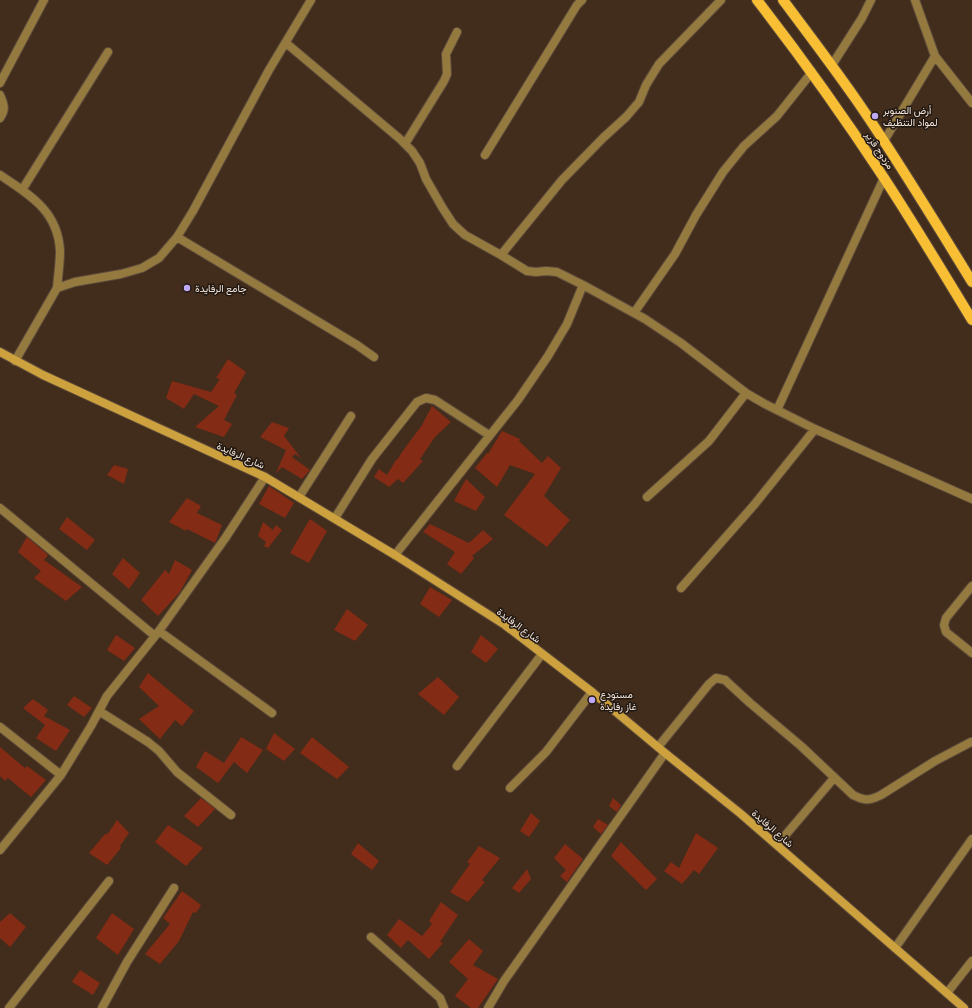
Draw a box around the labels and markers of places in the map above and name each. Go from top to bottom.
place label: أرض الصنوبر لمواد التنظيف [882,104,938,129]
marker: أرض الصنوبر لمواد التنظيف [870,111,880,121]
place label: جامع الرفايدة [195,282,247,295]
marker: جامع الرفايدة [182,283,192,293]
place label: مستودع غاز رفايدة [600,688,637,713]
marker: مستودع غاز رفايدة [587,695,597,705]

